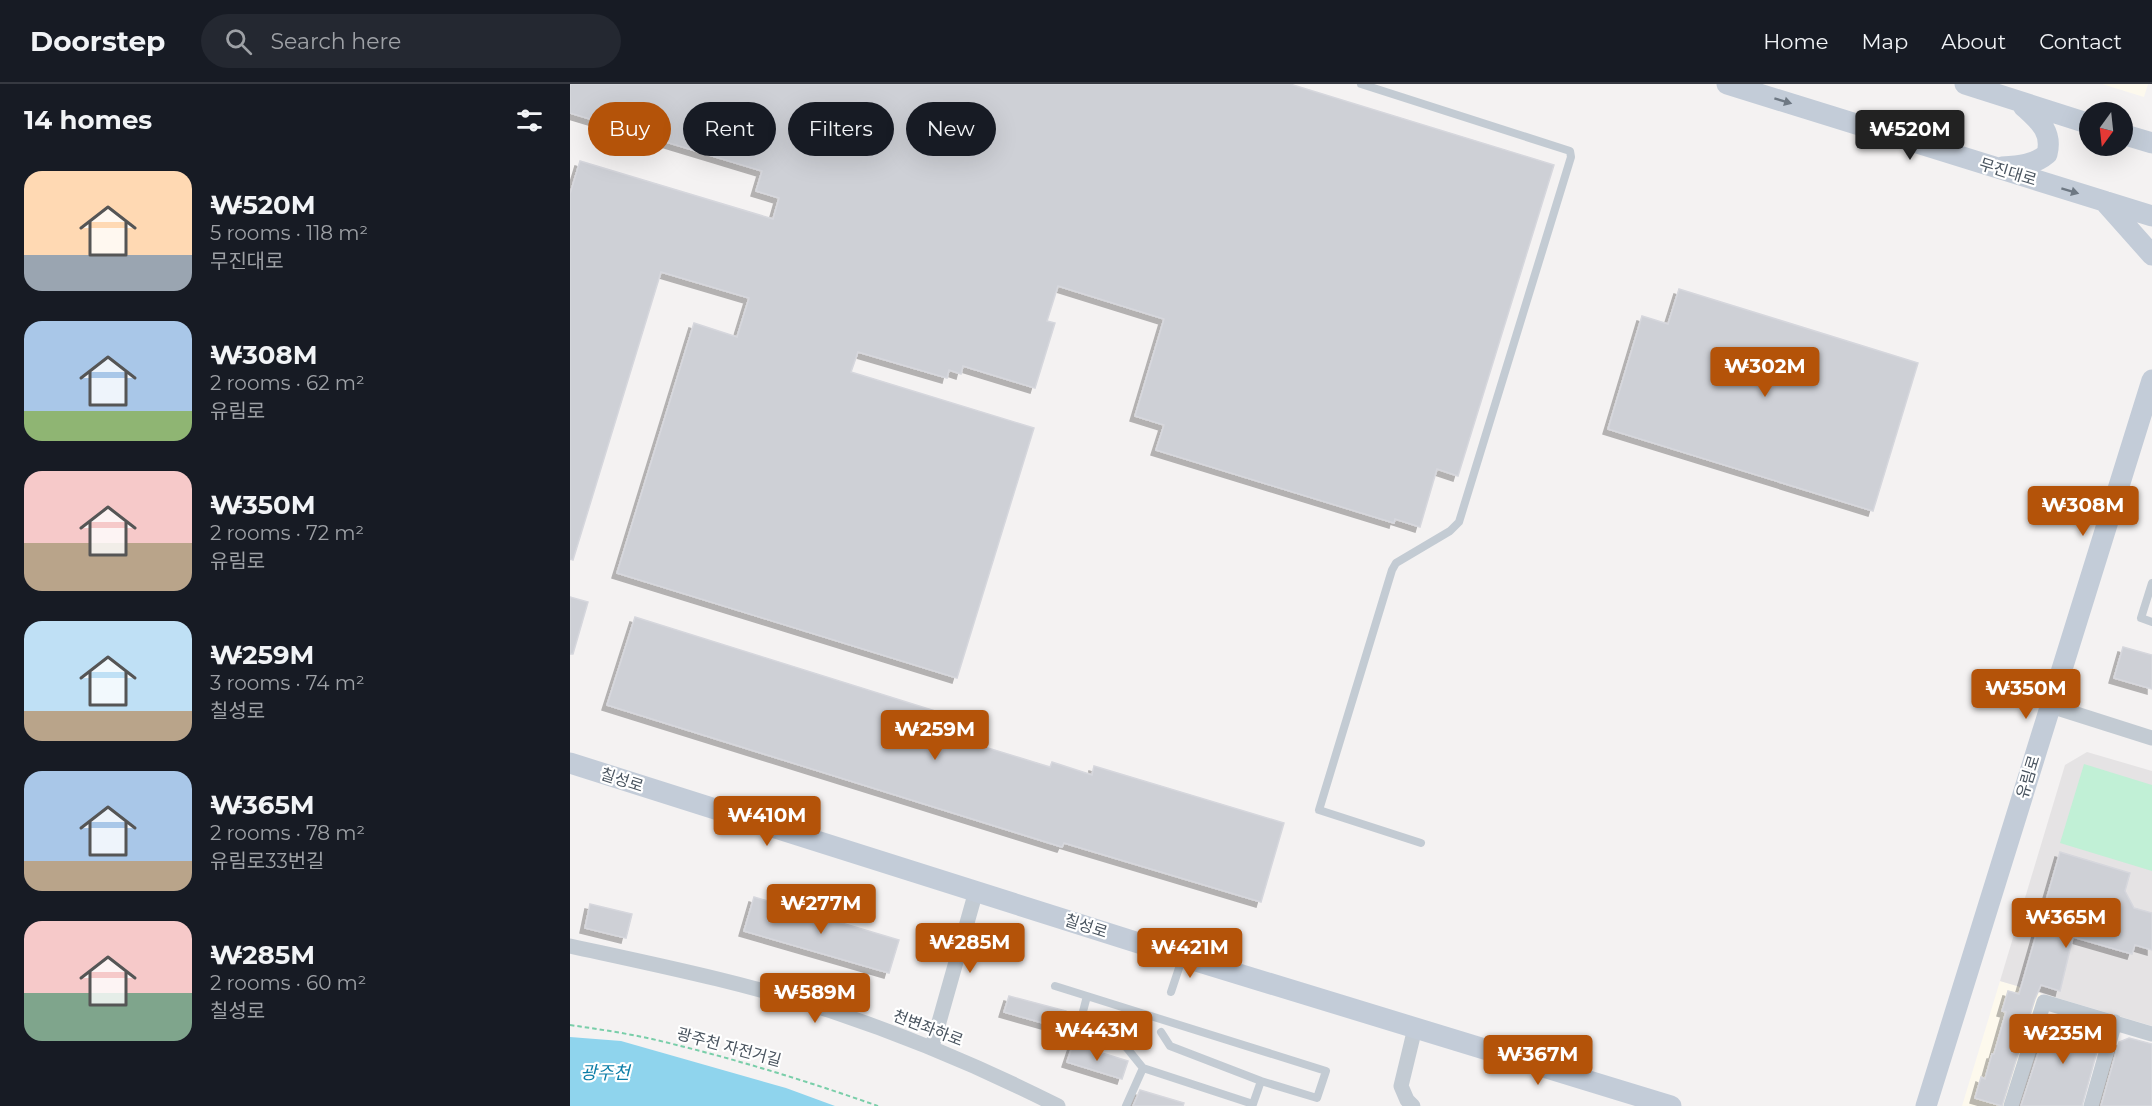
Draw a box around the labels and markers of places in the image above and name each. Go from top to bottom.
pin: ₩520M [1868,110,1952,161]
pin: ₩302M [1723,347,1807,398]
pin: ₩308M [2041,486,2125,537]
pin: ₩350M [1984,669,2068,720]
pin: ₩259M [893,710,977,761]
pin: ₩410M [725,796,809,847]
pin: ₩277M [779,884,863,935]
pin: ₩365M [2024,898,2108,949]
pin: ₩285M [928,923,1012,974]
pin: ₩421M [1148,928,1232,979]
pin: ₩589M [773,973,857,1024]
pin: ₩443M [1055,1011,1139,1062]
pin: ₩235M [2021,1014,2105,1065]
pin: ₩367M [1496,1035,1580,1086]

